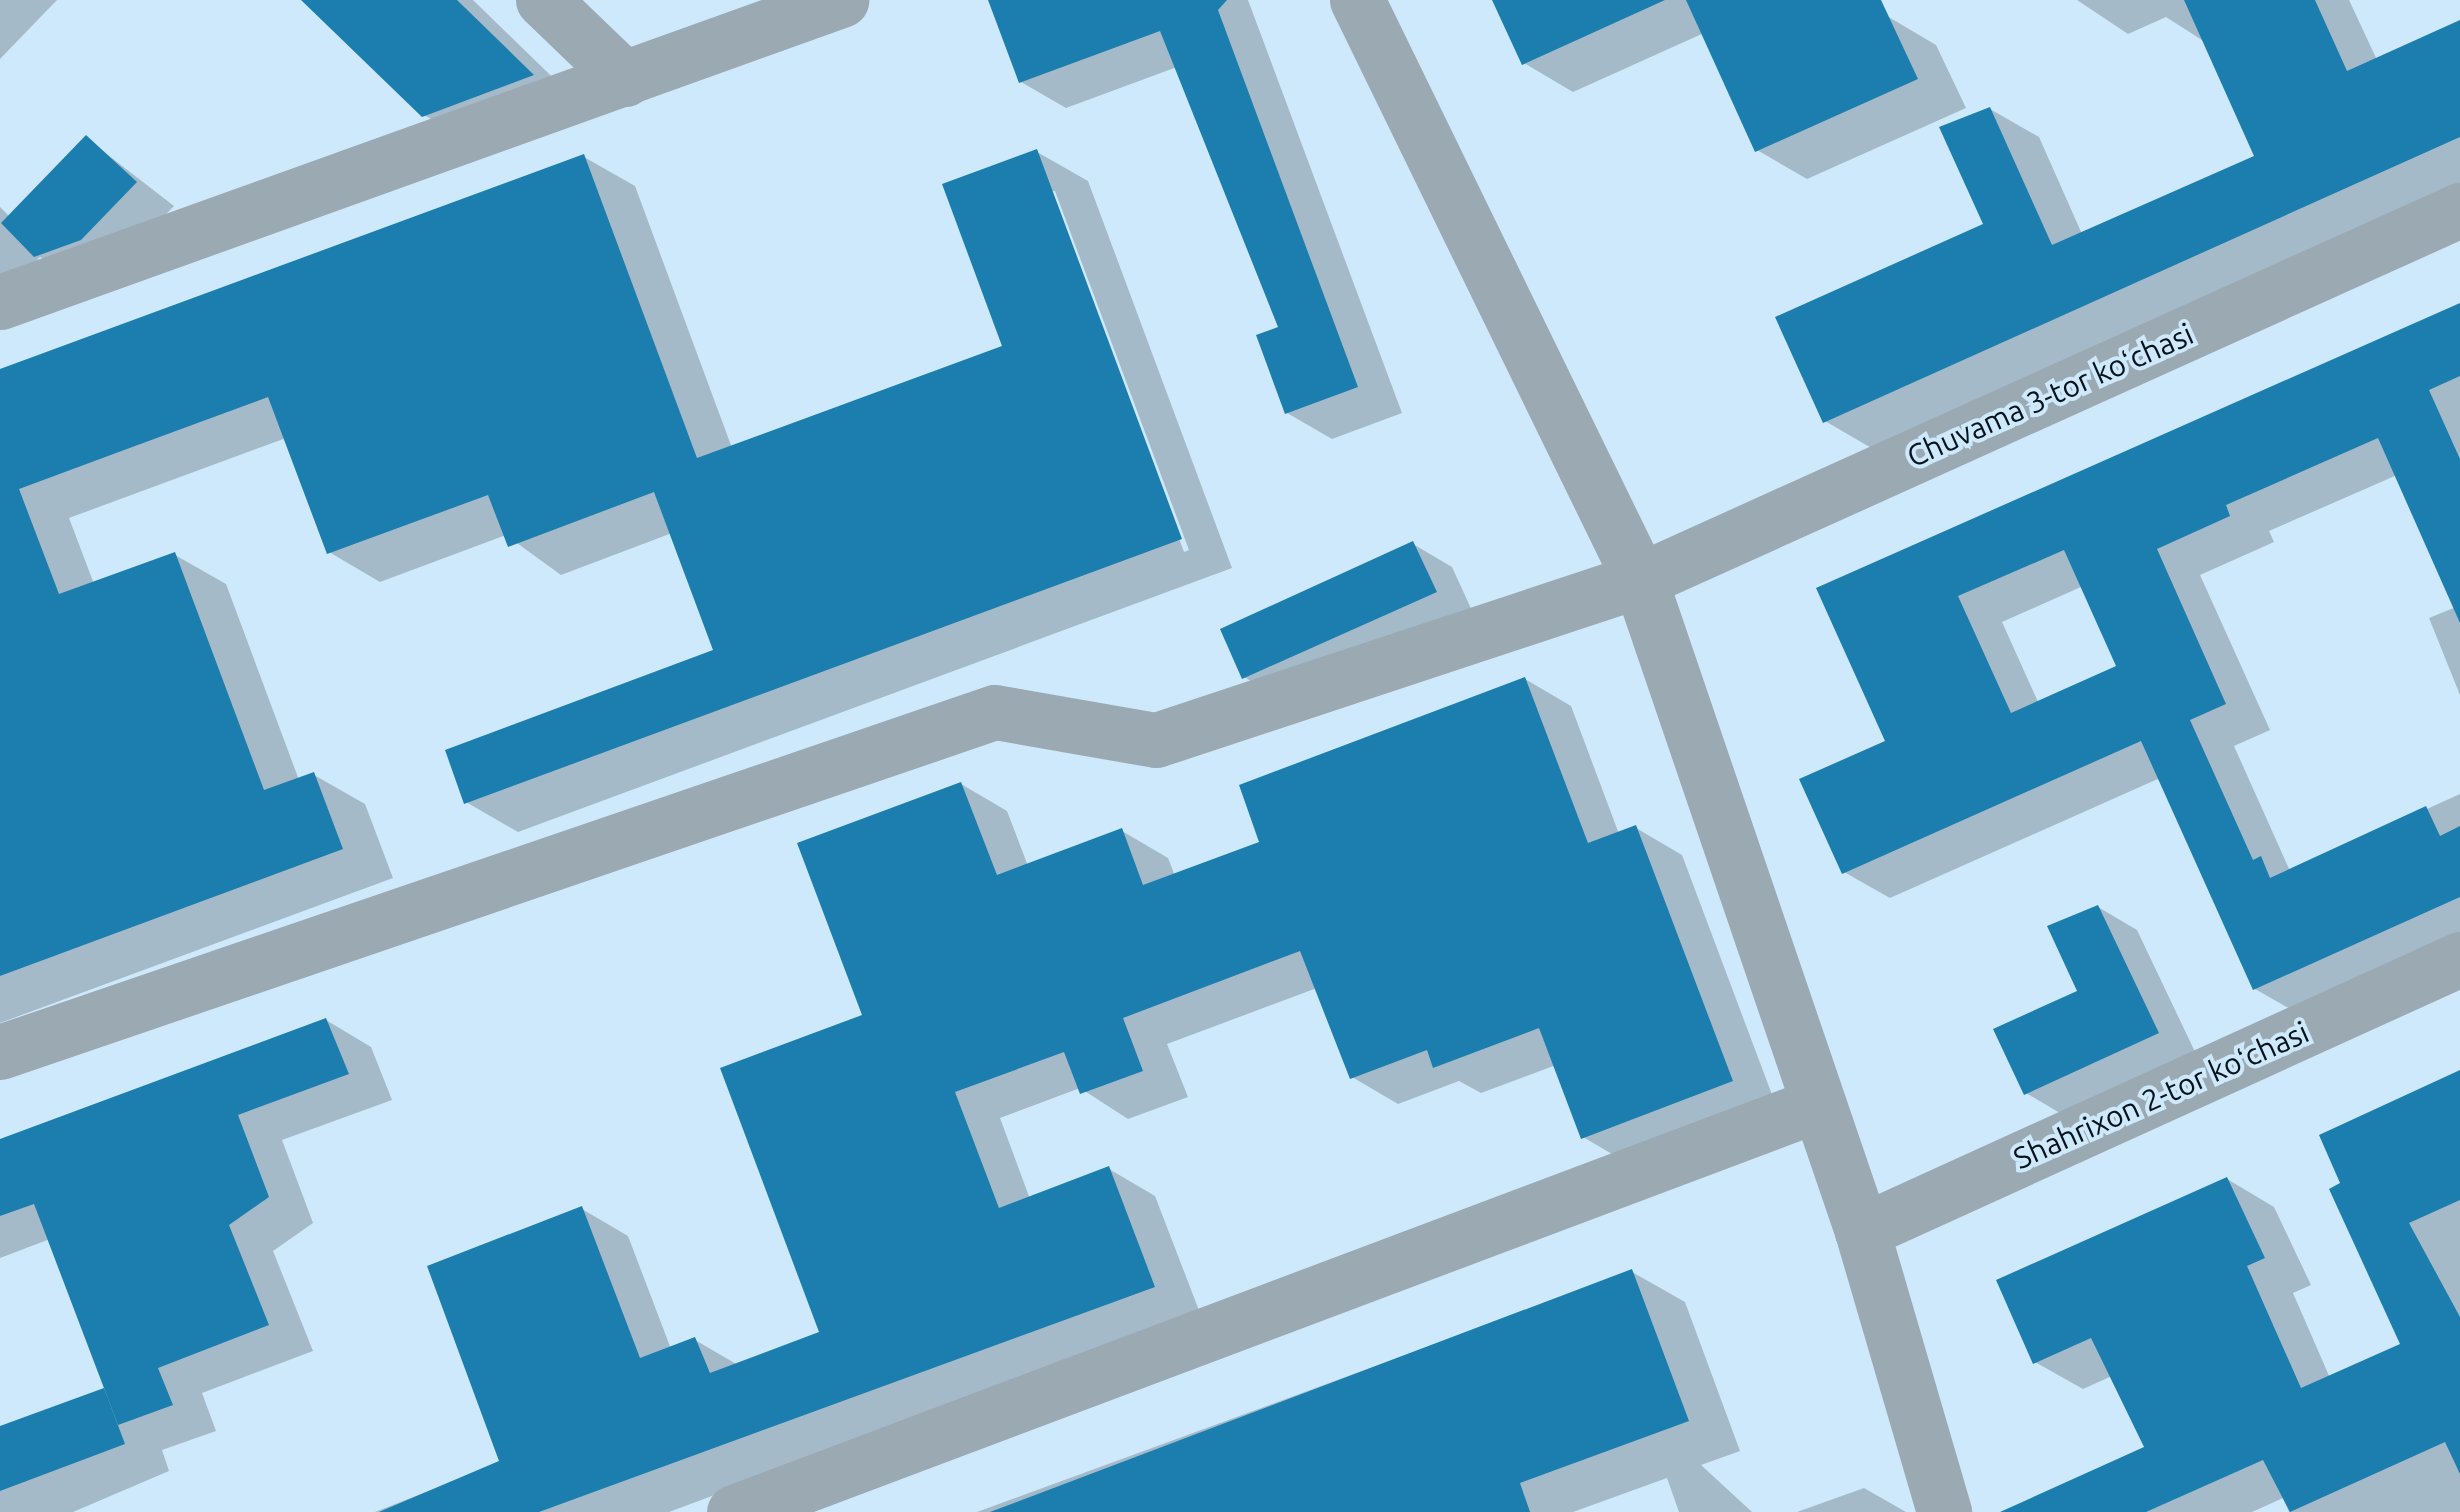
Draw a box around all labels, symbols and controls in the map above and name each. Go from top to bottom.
street label: Chuvama 3-tor koʻchasi [1901,316,2199,474]
street label: Shahrixon 2-tor koʻchasi [2008,1014,2314,1176]

